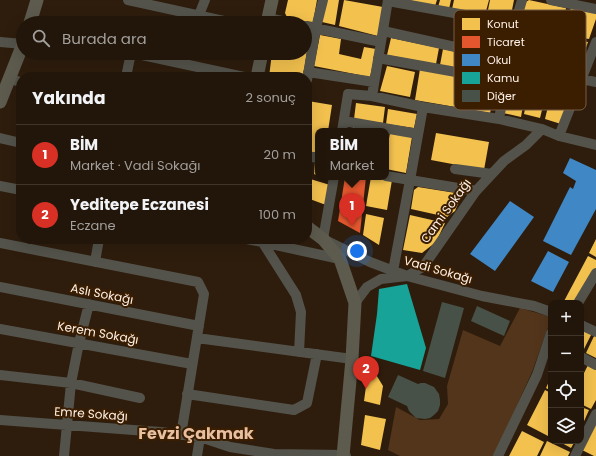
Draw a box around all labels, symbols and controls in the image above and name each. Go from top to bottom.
legend [454,10,586,110]
search box [16,16,312,60]
text: Konut [487,16,519,32]
icon: search [30,27,52,49]
text: Burada ara [62,28,147,49]
text: Ticaret [487,34,525,50]
text: Okul [487,52,511,68]
text: Kamu [487,70,519,86]
text: Yakında [32,86,105,110]
text: 2 sonuç [245,88,296,107]
text: Diğer [487,88,516,104]
popup [315,128,389,180]
text: BİM [70,134,98,155]
text: BİM [330,134,358,155]
text: 1 [43,145,47,164]
text: 20 m [263,145,296,164]
text: Market · Vadi Sokağı [70,156,200,175]
text: Market [330,156,374,175]
street label: Cami Sokağı [416,175,475,246]
pin: 1 [339,193,365,226]
text: Yeditepe Eczanesi [70,194,209,215]
text: 2 [41,205,49,224]
text: 100 m [259,205,296,224]
text: Eczane [70,216,116,235]
your location [347,241,367,261]
street label: Vadi Sokağı [402,252,474,287]
street label: Aslı Sokağı [69,279,135,308]
map controls [548,300,584,444]
button: + [548,300,584,336]
street label: Kerem Sokağı [56,317,140,348]
button: − [548,336,584,372]
pin: 2 [353,356,379,389]
button: locate [548,372,584,408]
street label: Emre Sokağı [54,402,128,425]
button: layers [548,408,584,444]
district label: Fevzi Çakmak [138,422,254,445]

